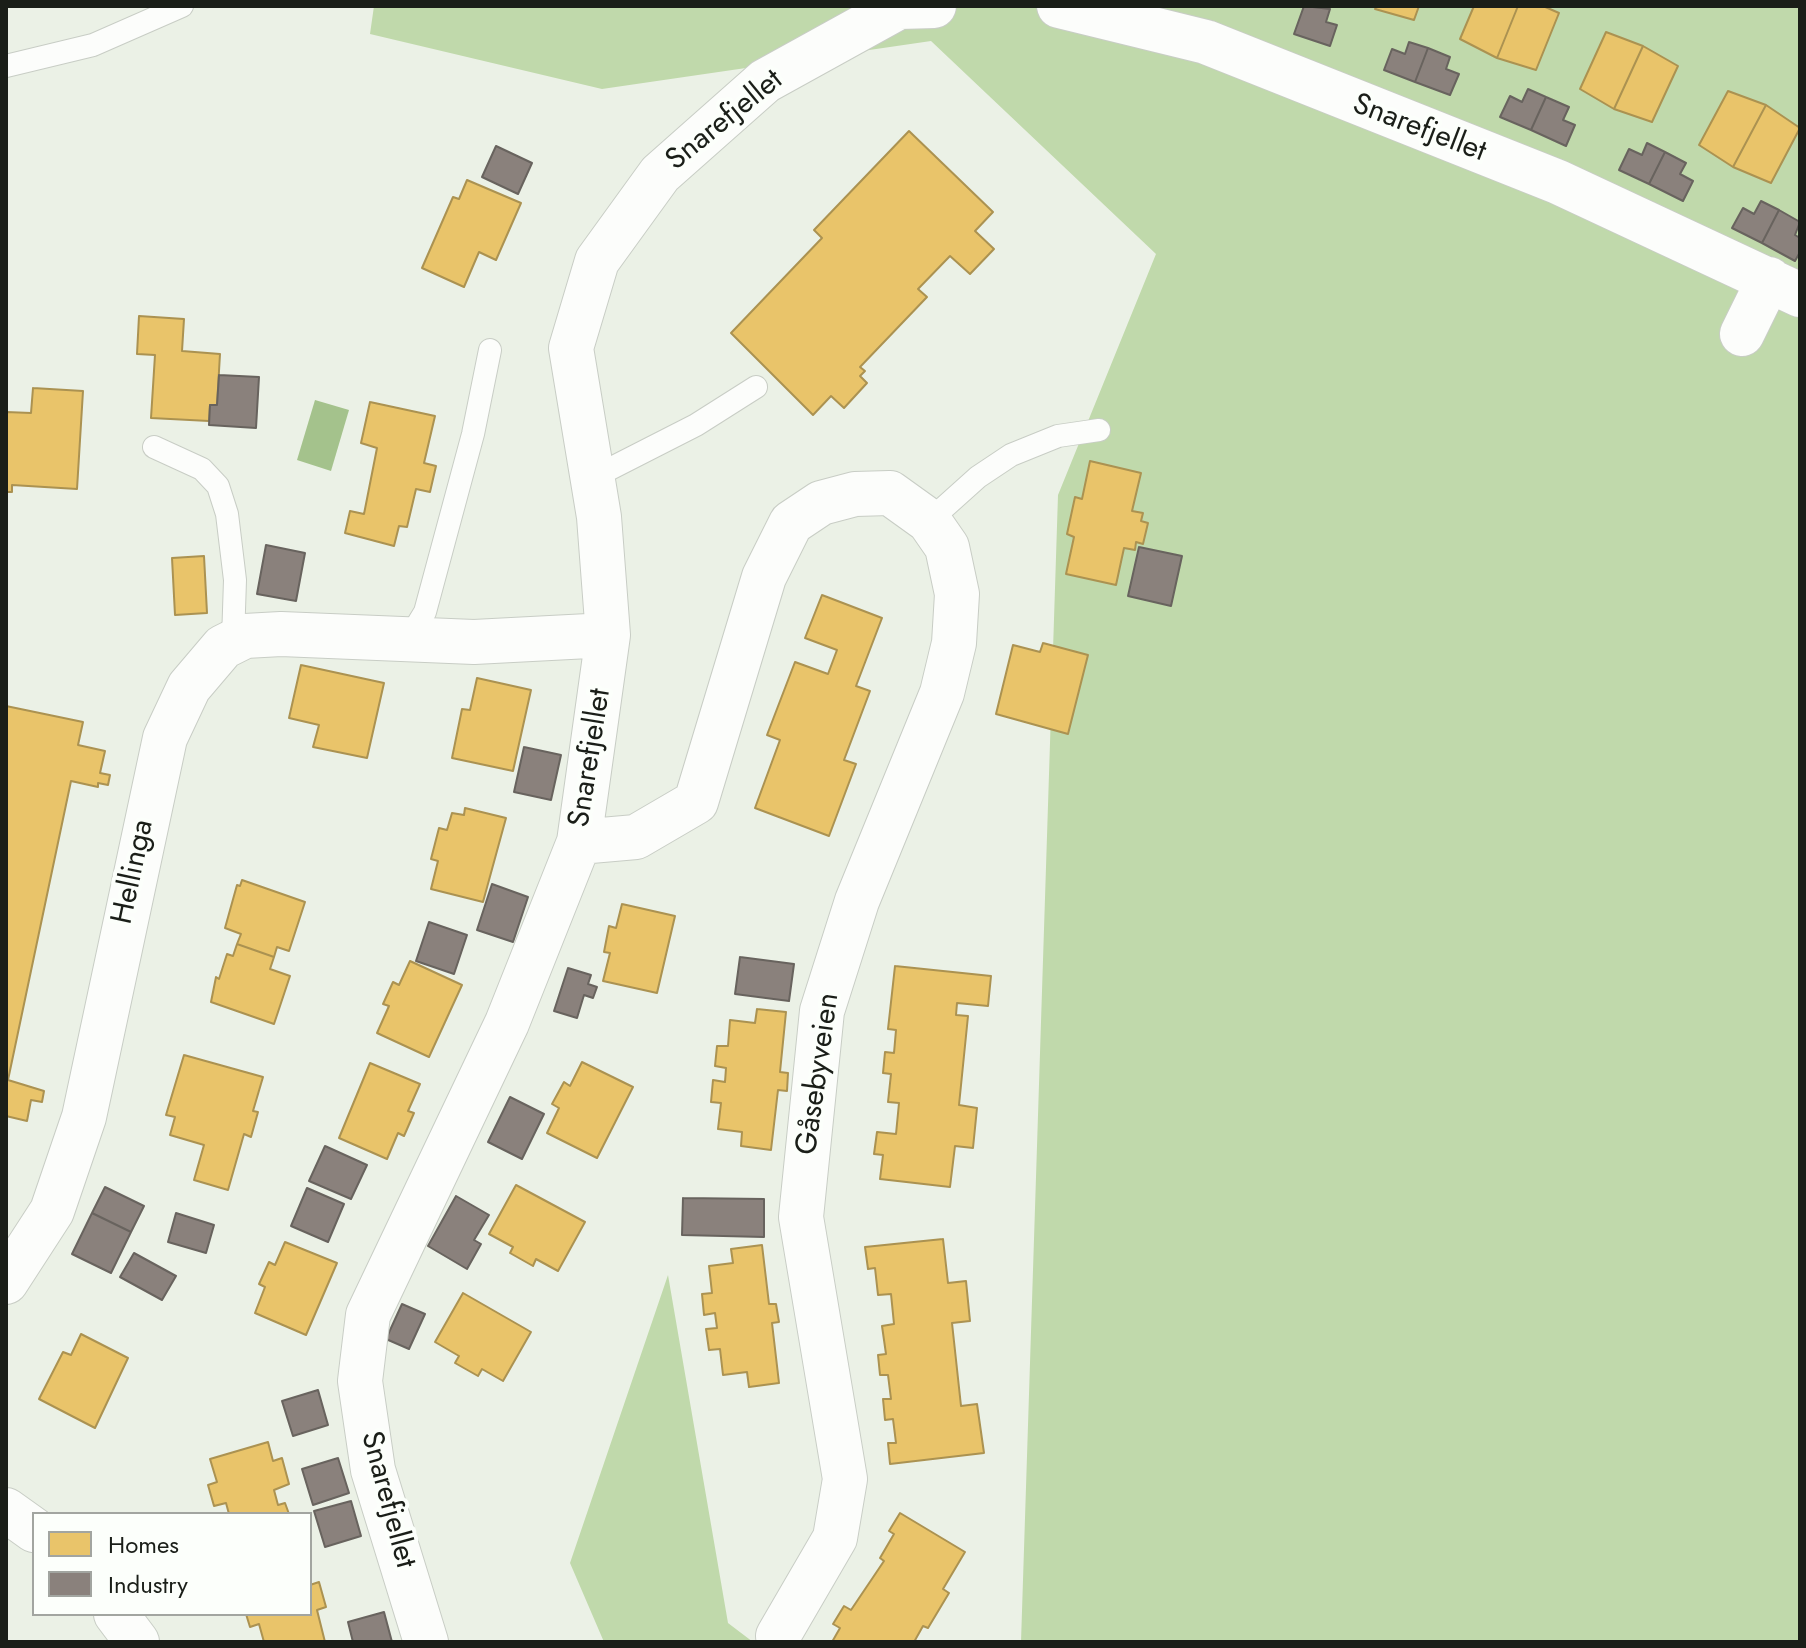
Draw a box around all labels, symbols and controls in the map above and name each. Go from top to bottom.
street label: Snarefjellet [659,63,791,179]
street label: Snarefjellet [1347,87,1491,171]
street label: Snarefjellet [562,686,620,830]
street label: Hellinga [105,817,163,927]
street label: Gåsebyveien [790,991,848,1157]
street label: Snarefjellet [352,1428,422,1572]
legend [32,1512,312,1616]
text: Homes [108,1527,179,1562]
text: Industry [108,1567,188,1602]

